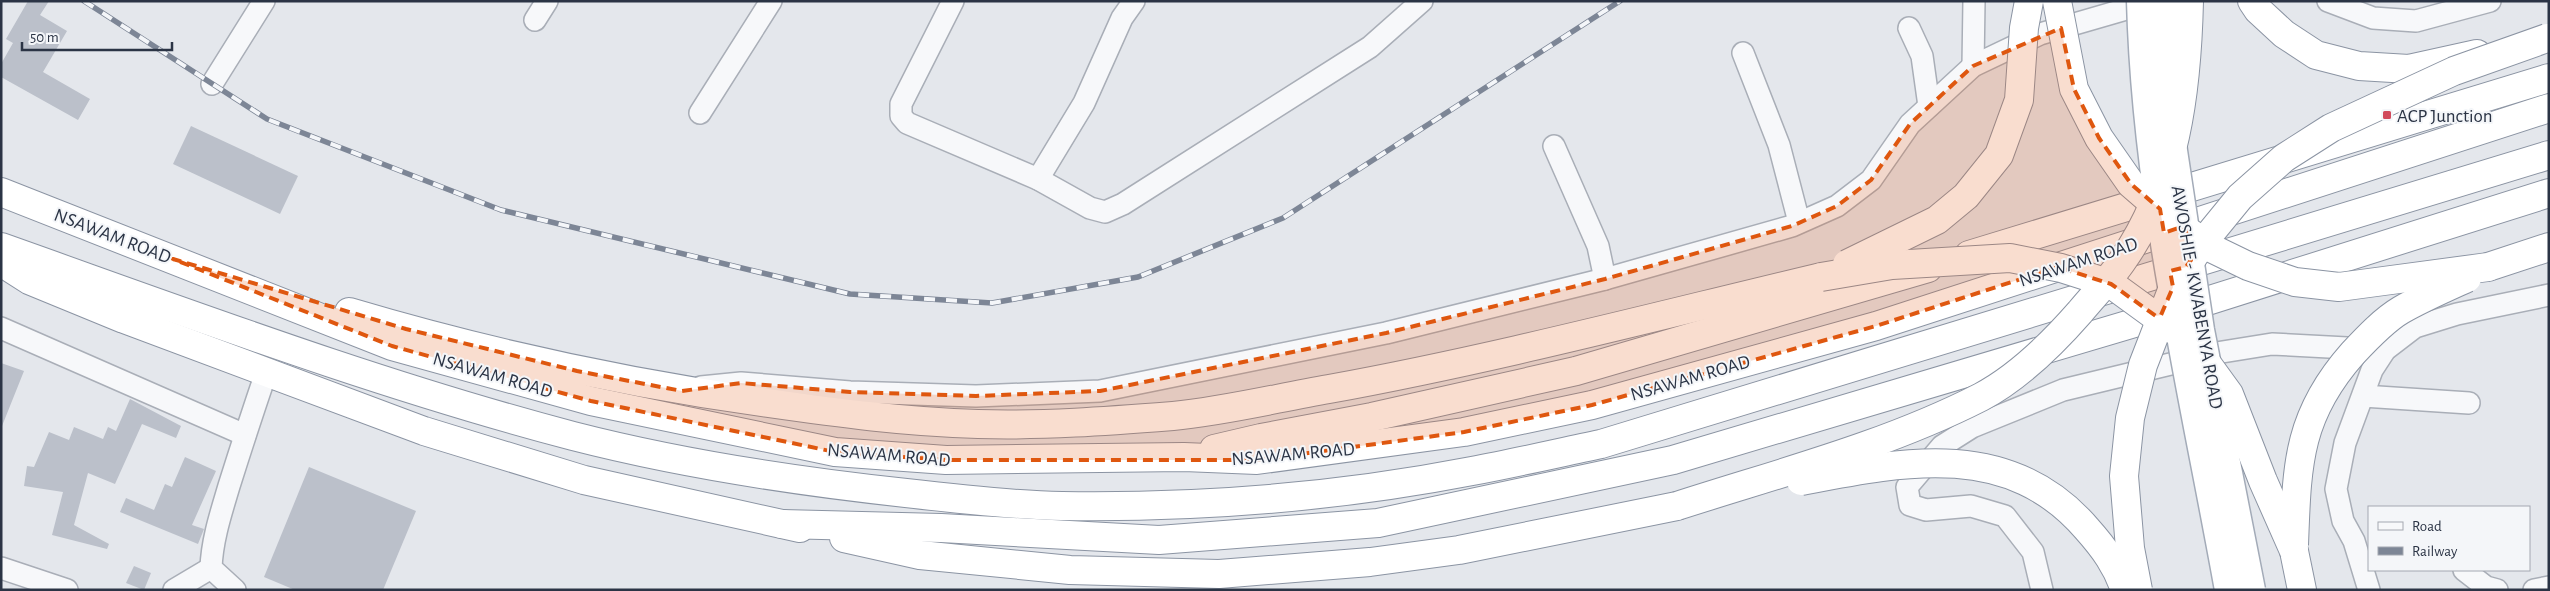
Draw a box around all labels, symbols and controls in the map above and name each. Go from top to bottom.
scale bar [22,20,172,52]
text: 50 m [30,30,59,45]
place label: ACP Junction [2397,107,2493,126]
marker: ACP Junction [2381,109,2393,121]
street label: AWOSHIE - KWABENYA ROAD [2167,184,2226,410]
street label: NSAWAM ROAD [51,205,174,267]
street label: NSAWAM ROAD [2017,234,2140,291]
street label: NSAWAM ROAD [431,349,555,402]
street label: NSAWAM ROAD [1628,352,1752,405]
street label: NSAWAM ROAD [1231,440,1356,469]
street label: NSAWAM ROAD [826,441,951,470]
legend [2368,506,2530,571]
text: Road [2412,519,2442,534]
text: Railway [2412,544,2458,559]

